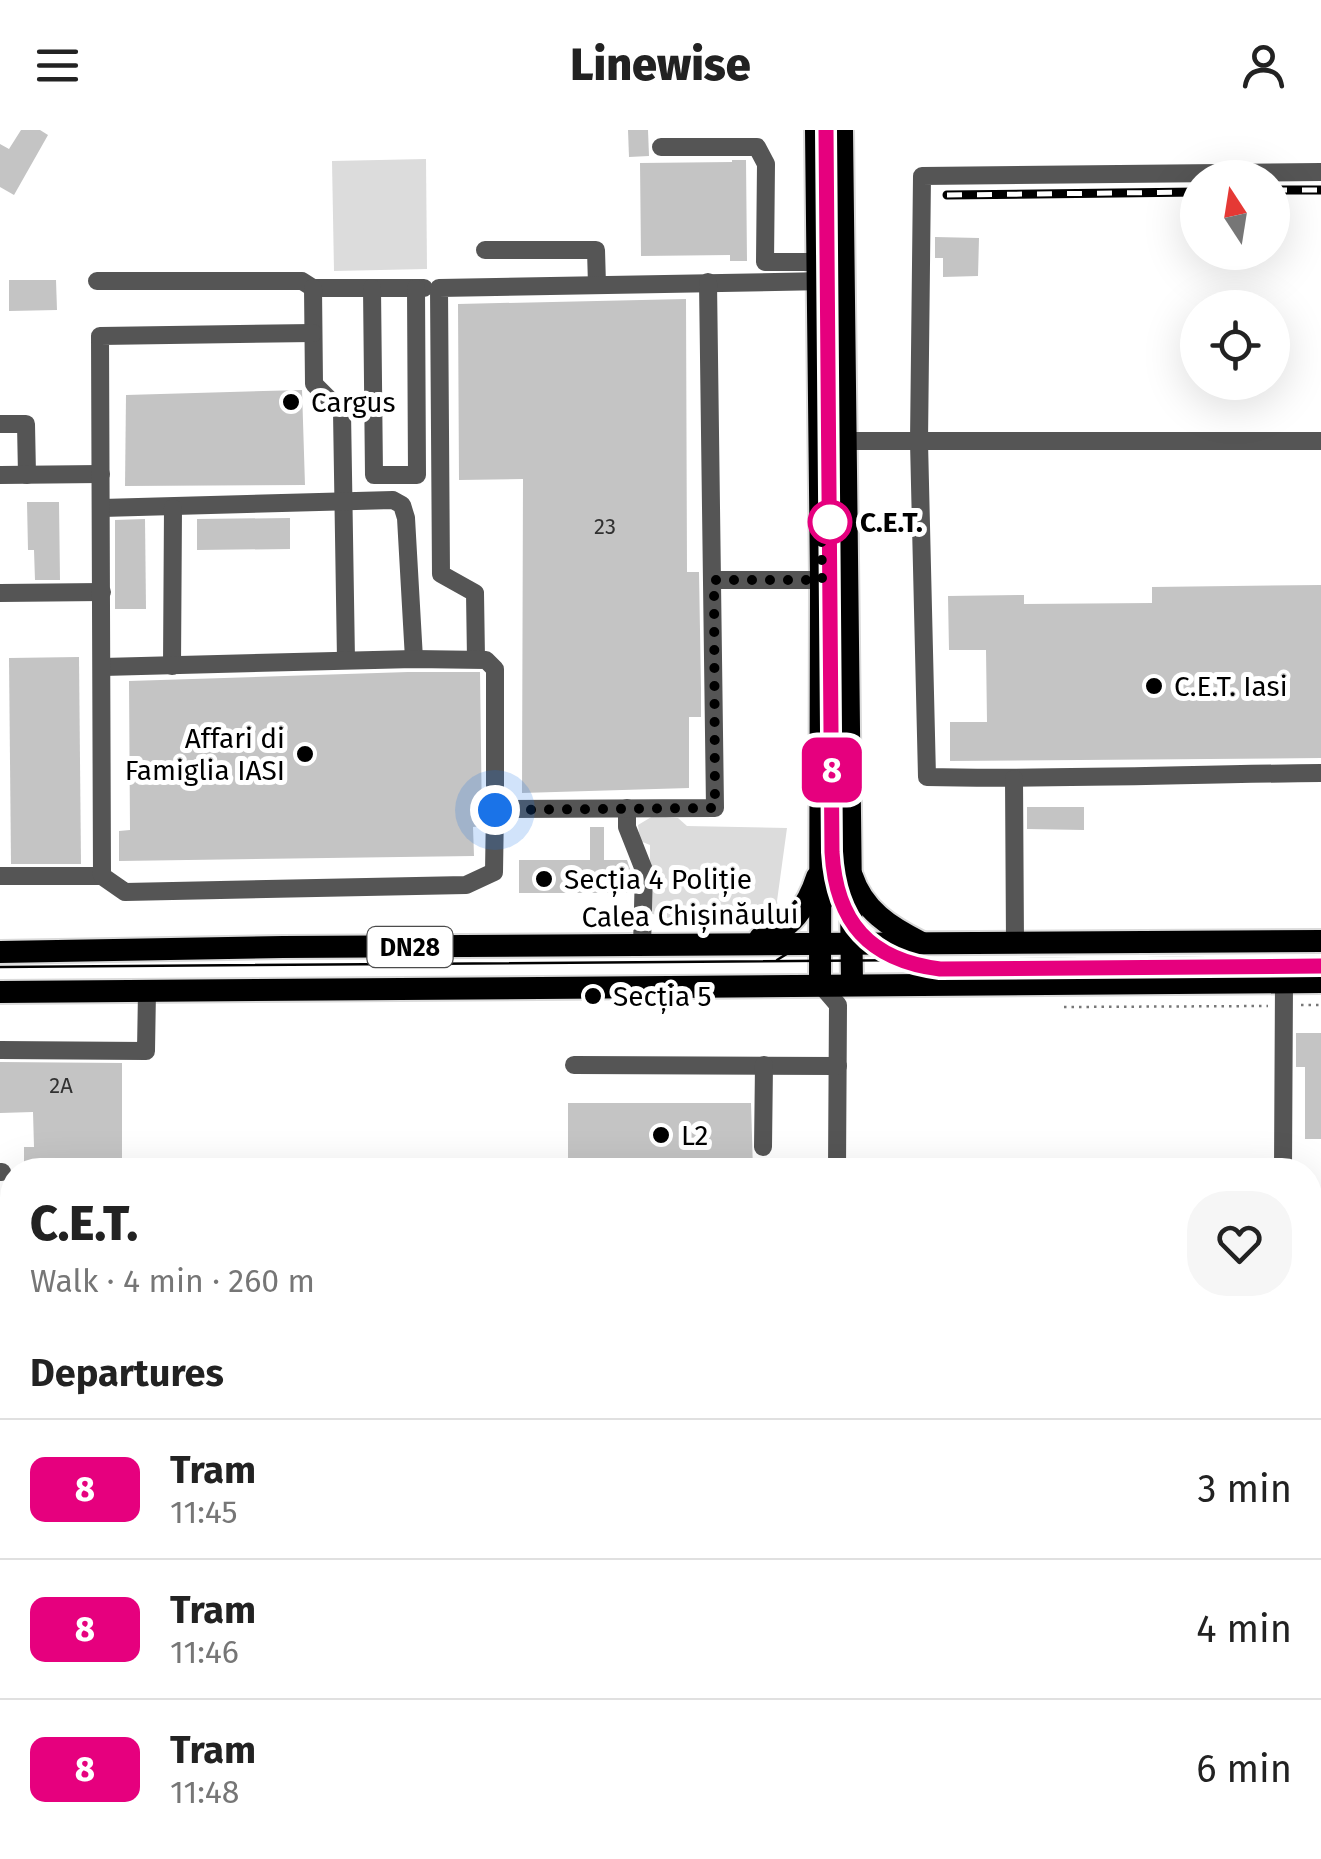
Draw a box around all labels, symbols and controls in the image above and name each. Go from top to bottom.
icon: menu [30,38,85,93]
text: Linewise [570,38,751,92]
icon: person [1236,38,1291,93]
north arrow [1180,160,1290,270]
map controls [1180,160,1290,400]
button: locate [1180,290,1290,400]
place label: Cargus [311,386,396,419]
marker: Cargus [280,391,302,413]
marker: C.E.T. [809,501,851,543]
place label: C.E.T. [860,506,923,539]
house number: 23 [594,513,616,540]
place label: C.E.T. Iasi [1174,670,1288,703]
marker: C.E.T. Iasi [1143,675,1165,697]
place label: Affari di Famiglia IASI [125,722,285,787]
line badge: 8 [800,738,864,802]
marker: Affari di Famiglia IASI [294,743,316,765]
text: 8 [822,749,842,791]
your location [470,785,520,835]
place label: Secția 4 Poliție [564,863,752,897]
marker: Secția 4 Poliție [533,868,555,890]
street label: Calea Chișinăului [581,897,799,935]
road number: DN28 [368,927,452,967]
place label: Secția 5 [613,980,712,1014]
marker: Secția 5 [582,985,604,1007]
house number: 2A [49,1072,73,1099]
place label: L2 [681,1119,708,1152]
marker: L2 [650,1124,672,1146]
button: heart [1187,1191,1292,1296]
text: C.E.T. [30,1195,138,1253]
text: Walk · 4 min · 260 m [30,1262,315,1300]
text: Departures [30,1350,224,1396]
text: Tram [170,1447,256,1493]
text: 3 min [1197,1466,1292,1512]
text: 8 [75,1468,95,1510]
text: 11:45 [170,1493,238,1531]
text: Tram [170,1587,256,1633]
text: 4 min [1196,1606,1292,1652]
text: 8 [75,1608,95,1650]
text: 11:46 [170,1633,239,1671]
text: Tram [170,1727,256,1773]
text: 6 min [1196,1746,1292,1792]
text: 8 [75,1748,95,1790]
text: 11:48 [170,1773,239,1811]

